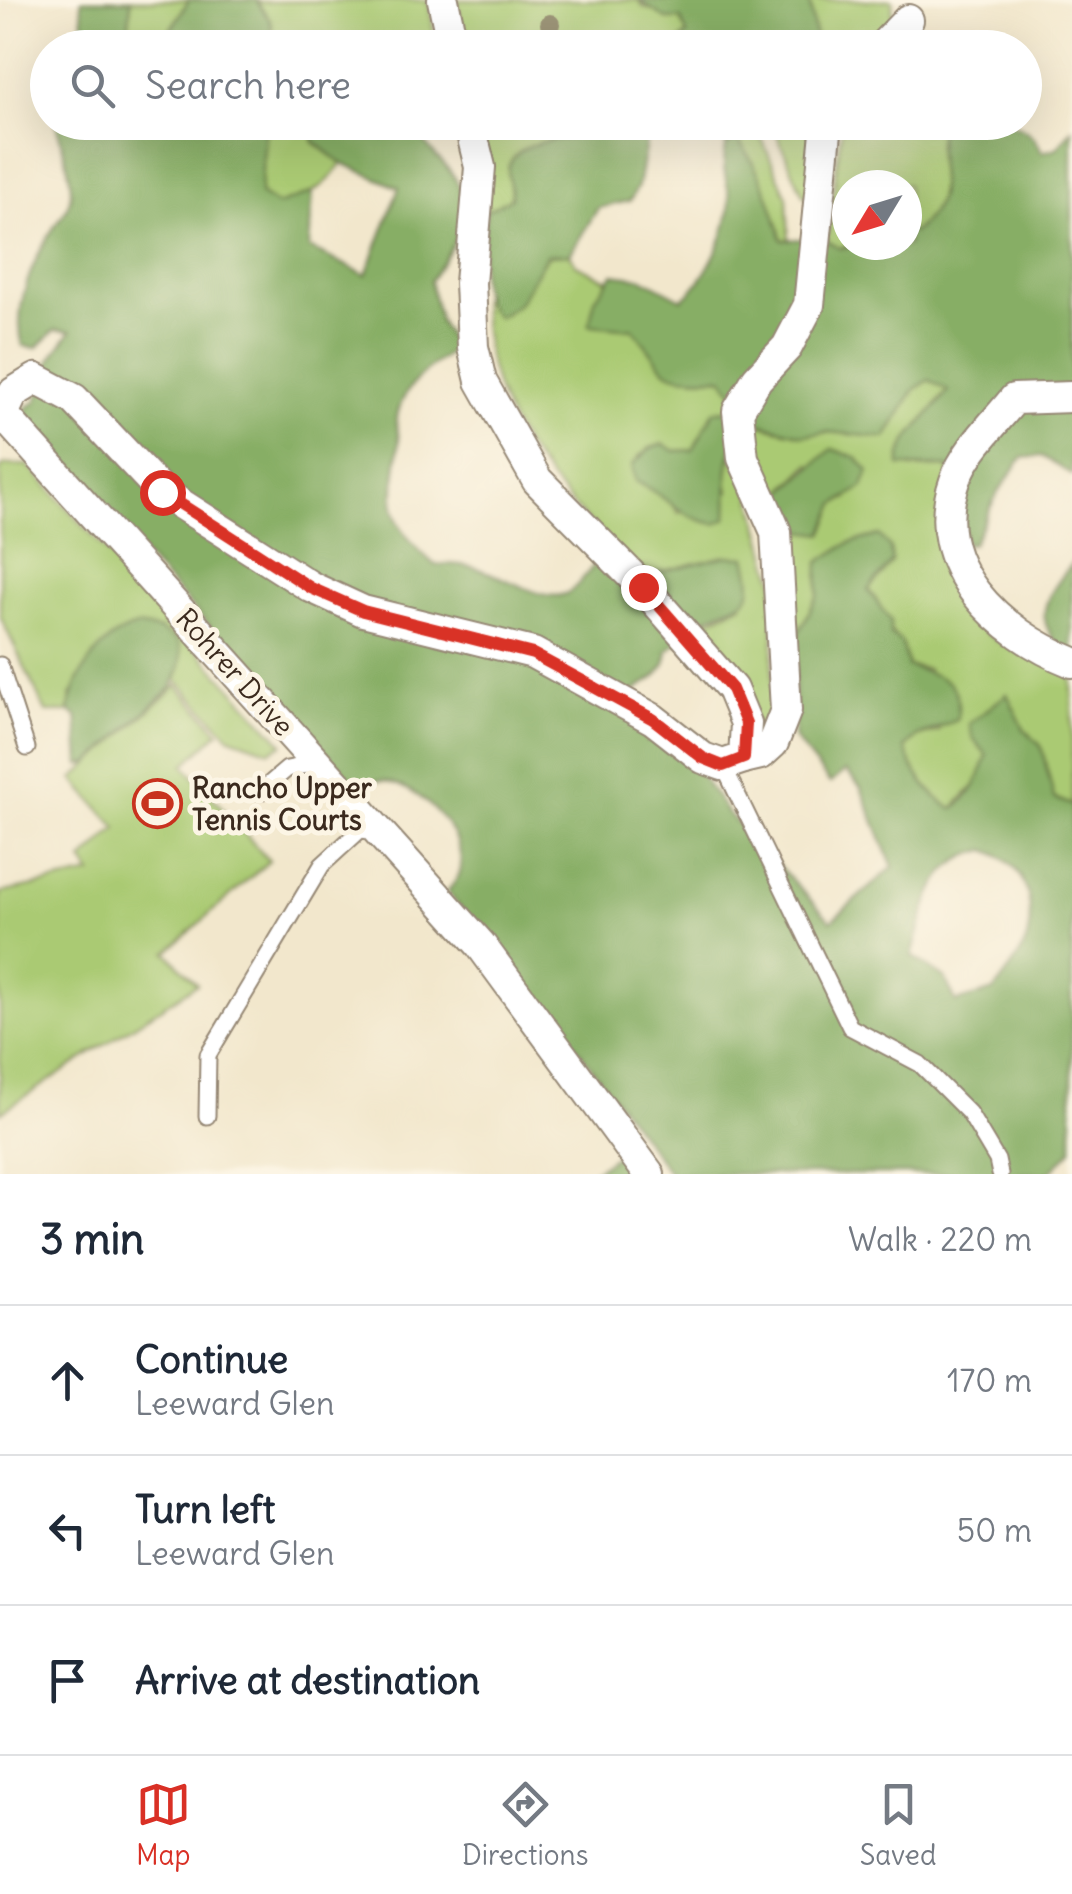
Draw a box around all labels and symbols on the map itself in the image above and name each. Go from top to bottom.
north arrow [832,170,922,260]
route start [140,470,186,516]
route end [621,565,667,611]
street label: Rohrer Drive [168,601,302,743]
place label: Rancho Upper Tennis Courts [192,770,373,838]
sports icon: Rancho Upper Tennis Courts [131,778,183,830]

